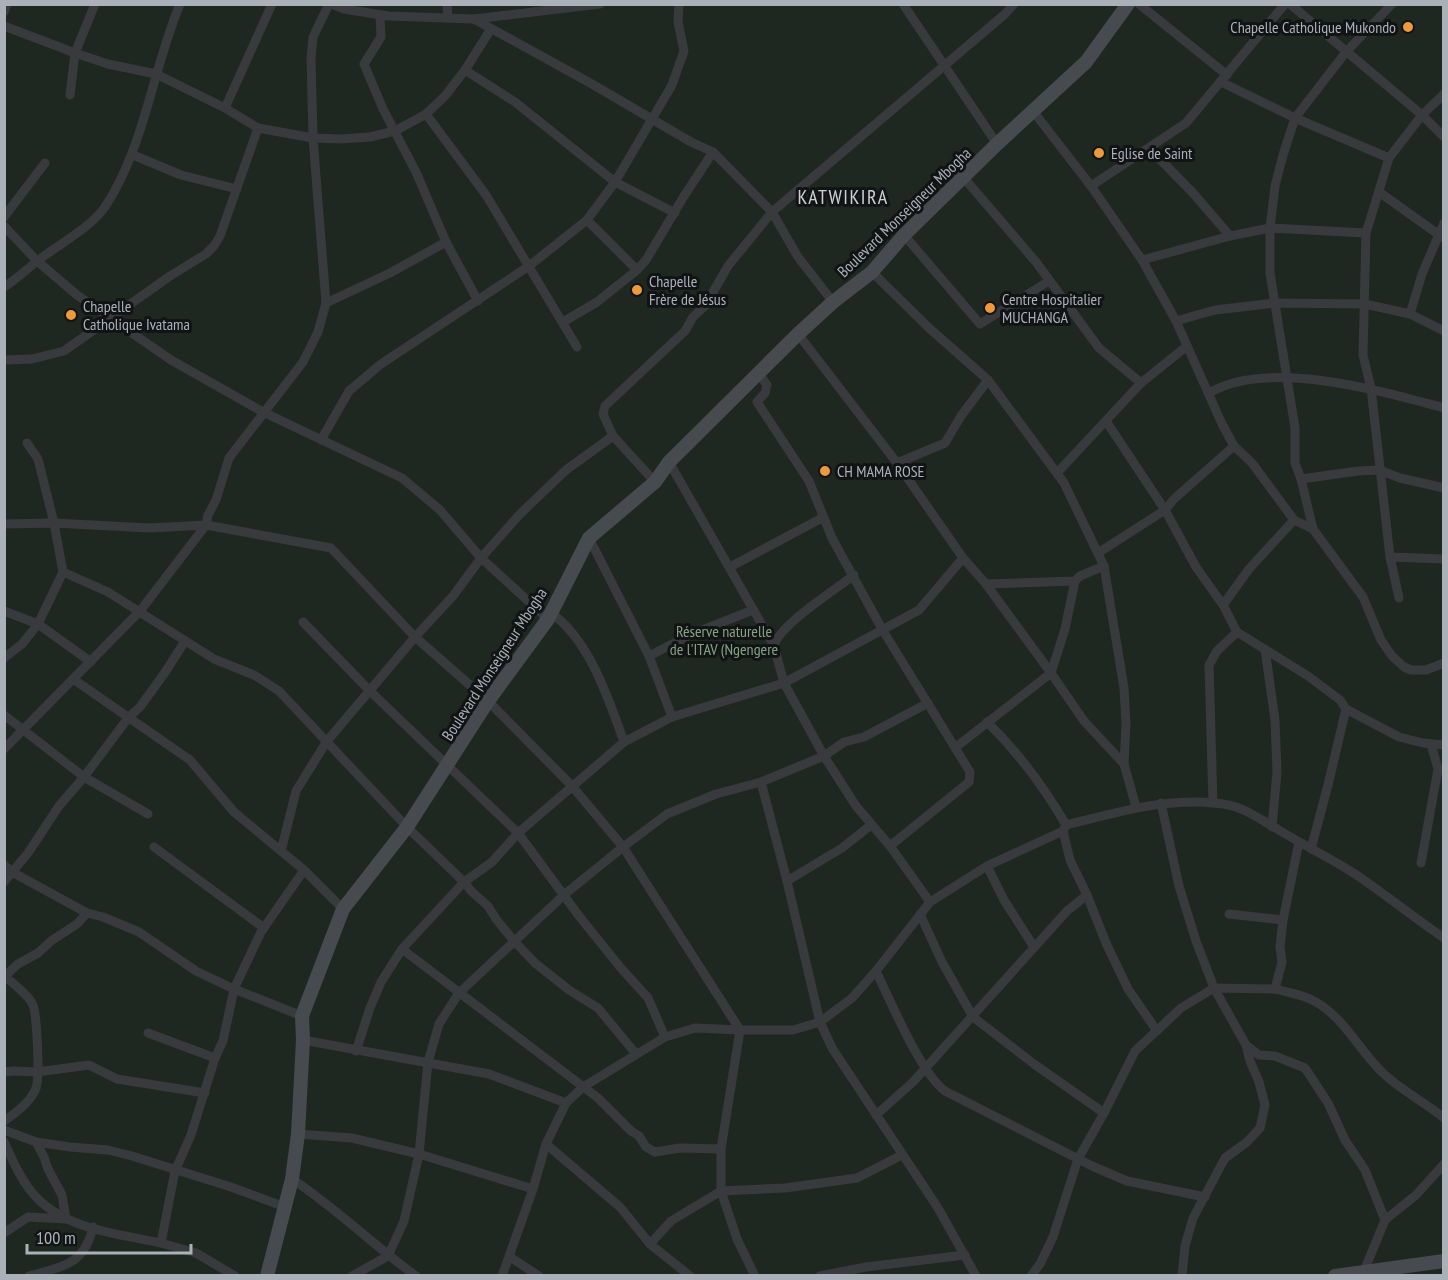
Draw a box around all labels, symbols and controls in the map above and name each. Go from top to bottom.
place label: Chapelle Catholique Mukondo [1230,17,1396,37]
marker: Chapelle Catholique Mukondo [1401,20,1415,34]
street label: Boulevard Monseigneur Mbogha [833,143,975,281]
place label: Eglise de Saint [1111,143,1193,163]
marker: Eglise de Saint [1092,146,1106,160]
district label: KATWIKIRA [797,184,889,210]
place label: Chapelle Frère de Jésus [649,271,726,309]
marker: Chapelle Frère de Jésus [630,283,644,297]
place label: Centre Hospitalier MUCHANGA [1002,289,1102,327]
place label: Chapelle Catholique Ivatama [83,296,190,334]
marker: Centre Hospitalier MUCHANGA [983,301,997,315]
marker: Chapelle Catholique Ivatama [64,308,78,322]
place label: CH MAMA ROSE [837,461,925,481]
marker: CH MAMA ROSE [818,464,832,478]
street label: Boulevard Monseigneur Mbogha [437,584,551,744]
park label: Réserve naturelle de l'ITAV (Ngengere [670,621,778,659]
scale bar [27,1217,190,1255]
text: 100 m [36,1226,76,1249]

